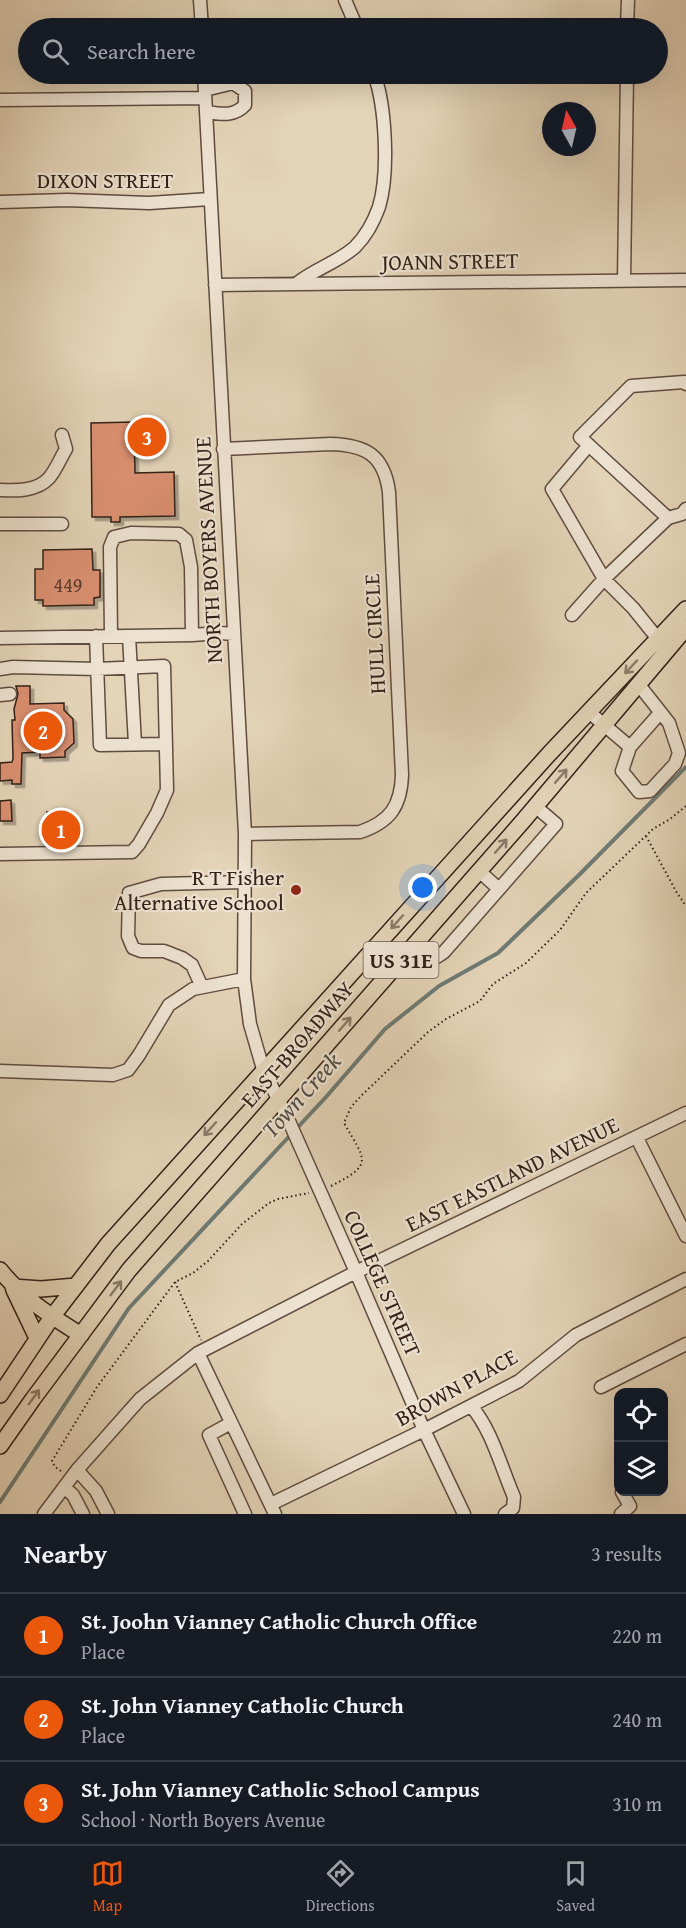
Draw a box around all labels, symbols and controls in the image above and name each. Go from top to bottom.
search box [18,18,668,84]
icon: search [39,35,72,68]
text: Search here [87,35,196,67]
north arrow [542,102,596,156]
street label: DIXON STREET [37,164,173,196]
street label: JOANN STREET [378,244,519,278]
pin: 3 [128,414,166,460]
street label: NORTH BOYERS AVENUE [186,436,230,664]
house number: 449 [54,570,82,599]
street label: HULL CIRCLE [355,573,393,695]
one-way arrow [624,659,639,674]
pin: 2 [24,708,63,754]
one-way arrow [554,769,568,784]
pin: 1 [42,808,80,852]
one-way arrow [494,839,508,854]
place label: R T Fisher Alternative School [114,861,284,918]
your location [408,873,437,902]
marker: R T Fisher Alternative School [289,883,303,897]
one-way arrow [390,914,404,929]
road number: US 31E [364,942,438,978]
street label: EAST BROADWAY [233,974,361,1114]
one-way arrow [338,1016,352,1031]
water label: Town Creek [253,1044,349,1146]
street label: EAST EASTLAND AVENUE [400,1108,624,1240]
one-way arrow [203,1121,217,1136]
street label: COLLEGE STREET [336,1205,430,1361]
one-way arrow [109,1280,122,1296]
street label: BROWN PLACE [389,1340,523,1434]
map controls [614,1388,668,1496]
button: locate [614,1388,668,1442]
one-way arrow [28,1390,40,1406]
button: layers [614,1442,668,1496]
text: Nearby [24,1534,107,1573]
text: 3 results [591,1539,662,1568]
text: St. Joohn Vianney Catholic Church Office [81,1605,477,1637]
text: 1 [38,1621,49,1650]
text: 220 m [612,1621,662,1650]
text: Place [81,1637,125,1666]
text: St. John Vianney Catholic Church [81,1689,404,1721]
text: 2 [38,1705,49,1734]
text: 240 m [612,1705,662,1734]
text: Place [81,1721,125,1750]
text: St. John Vianney Catholic School Campus [81,1773,480,1805]
text: 3 [38,1789,49,1818]
text: 310 m [612,1789,662,1818]
text: School · North Boyers Avenue [81,1805,325,1834]
tab: Map [91,1857,124,1917]
tab: Directions [306,1857,375,1917]
tab: Saved [556,1857,595,1917]

